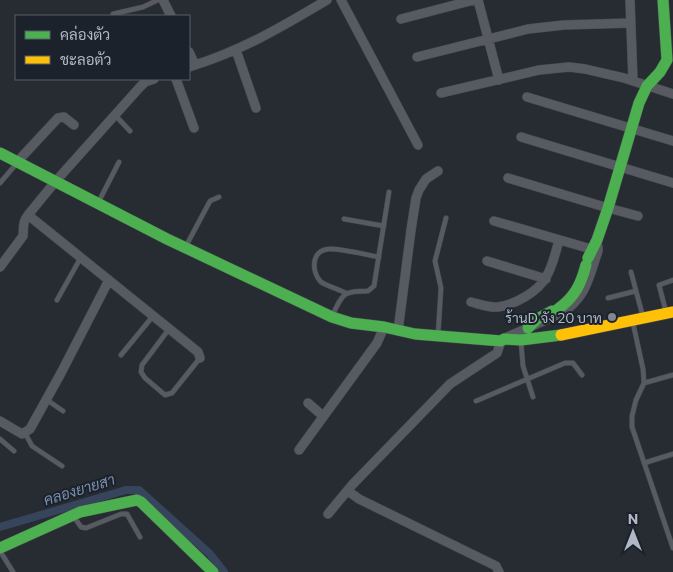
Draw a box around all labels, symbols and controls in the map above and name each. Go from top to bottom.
legend [15,15,190,80]
text: คล่องตัว [60,25,110,43]
text: ชะลอตัว [60,50,111,68]
place label: ร้านD จัง 20 บาท [505,309,602,326]
marker: ร้านD จัง 20 บาท [606,311,618,323]
water label: คลองยายสา [41,470,117,508]
north arrow [608,507,658,557]
text: N [628,510,638,527]

